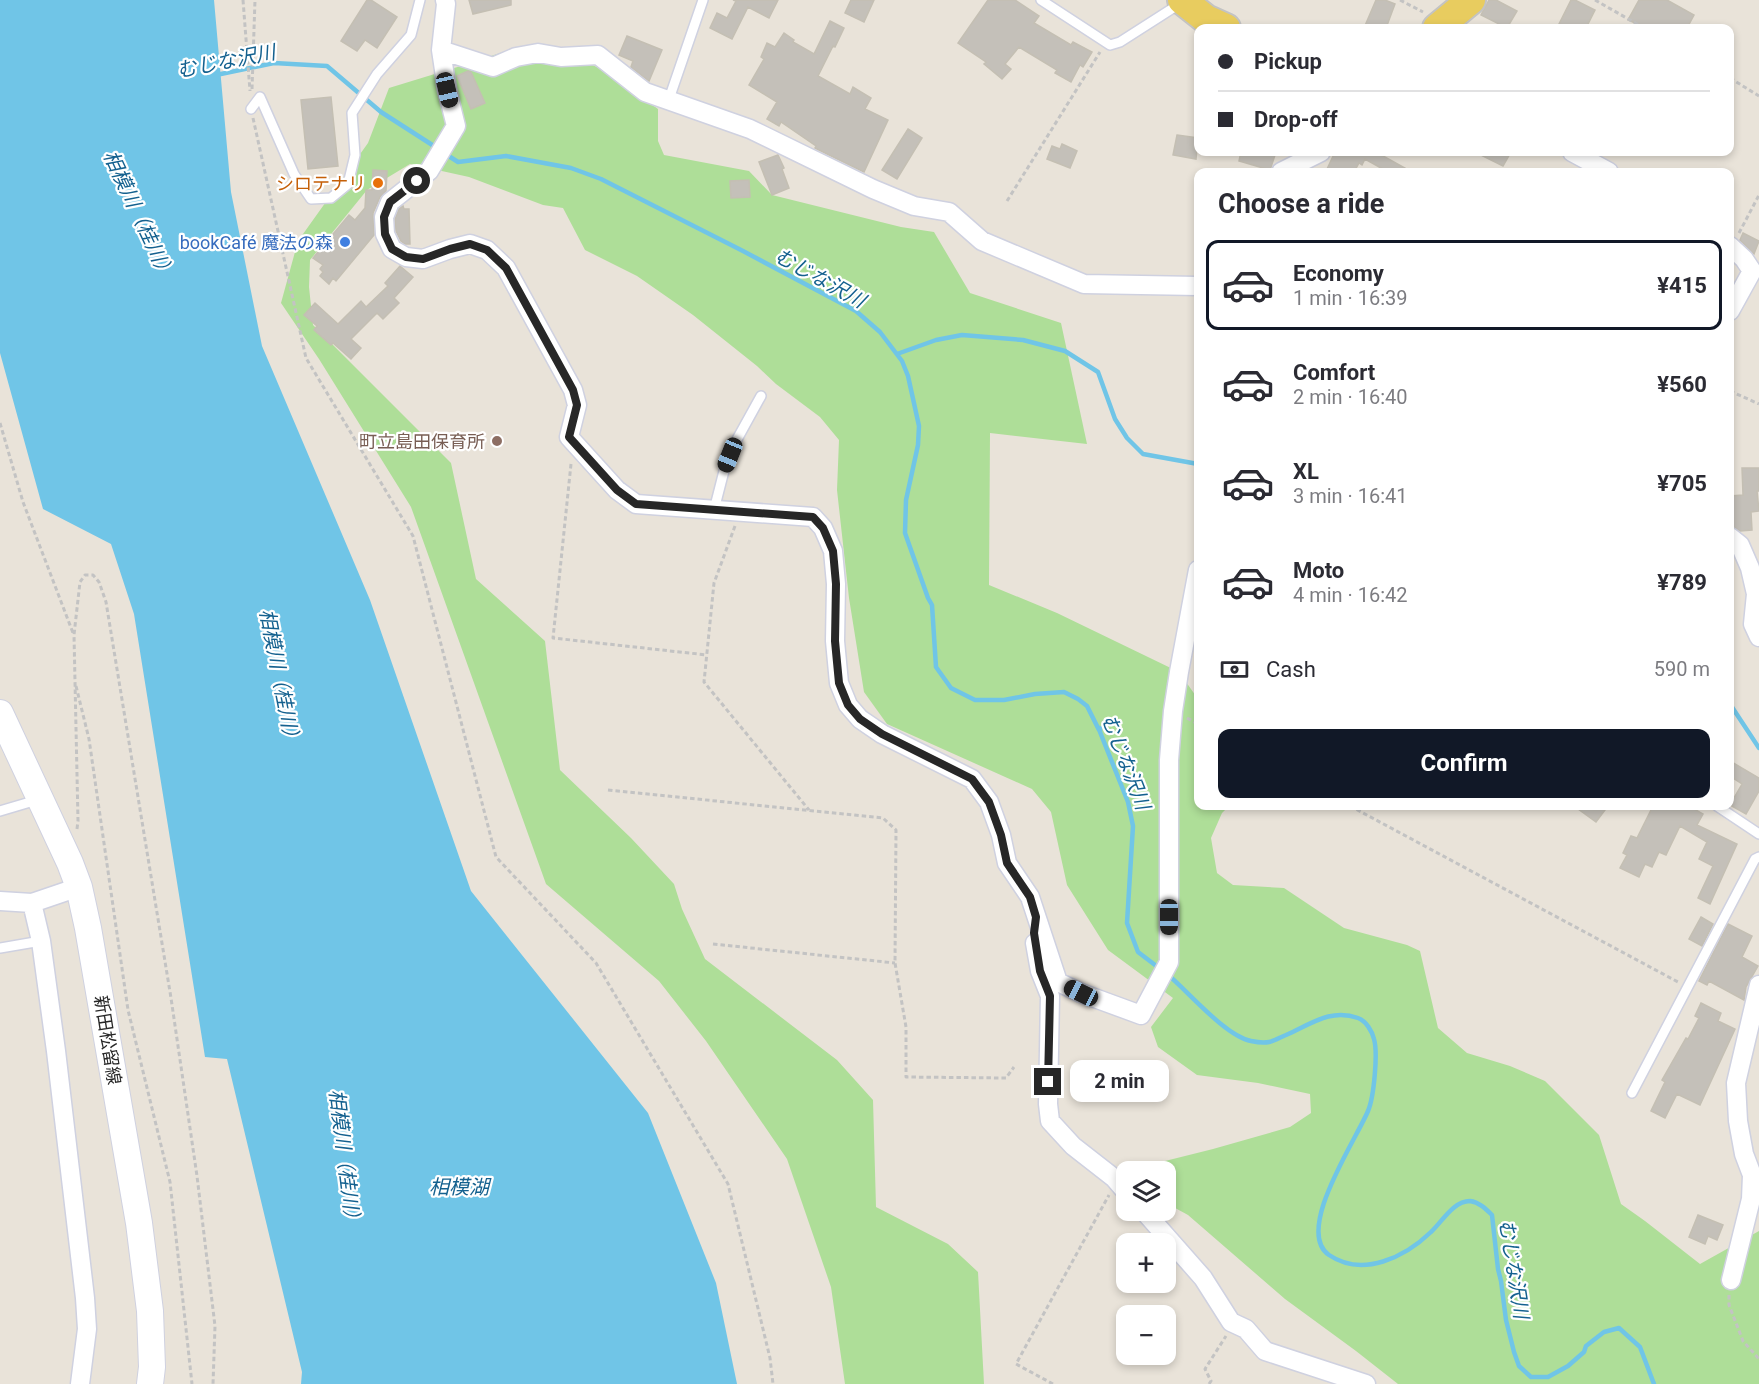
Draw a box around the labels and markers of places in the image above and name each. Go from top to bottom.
place label: シロテナリ [276,173,366,194]
marker: シロテナリ [371,176,385,190]
place label: bookCafé 魔法の森 [180,232,333,253]
marker: bookCafé 魔法の森 [338,235,352,249]
place label: 町立島田保育所 [359,431,485,452]
marker: 町立島田保育所 [490,434,504,448]

